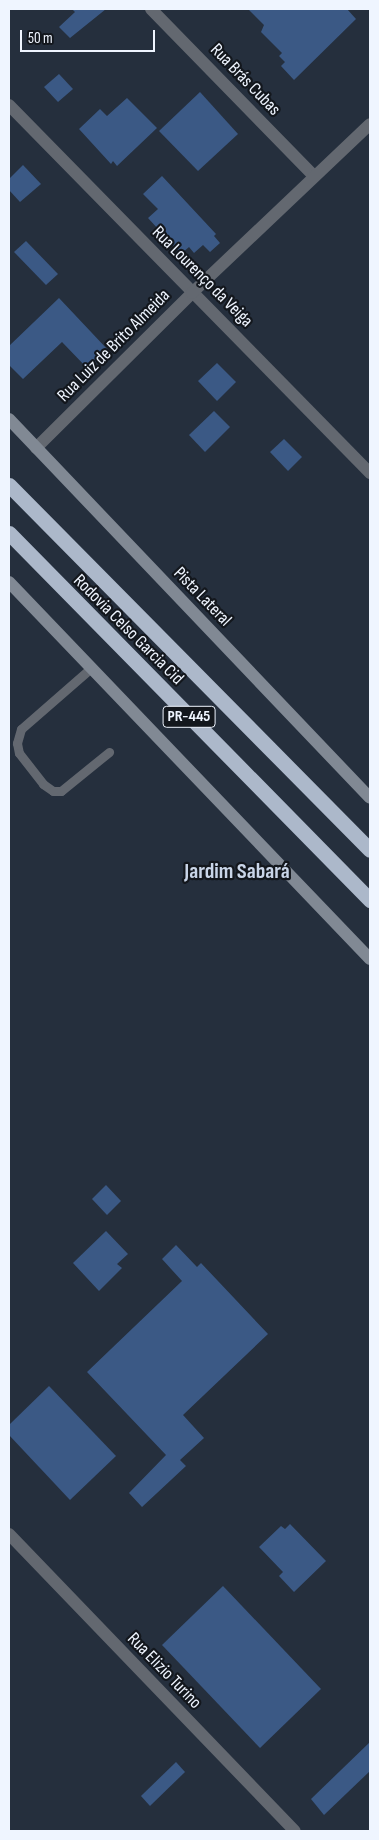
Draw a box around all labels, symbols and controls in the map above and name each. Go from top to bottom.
scale bar [22,20,158,52]
text: 50 m [28,29,53,48]
street label: Rua Brás Cubas [205,39,285,121]
street label: Rua Lourenço da Veiga [147,222,257,332]
street label: Rua Luiz de Brito Almeida [53,285,175,407]
street label: Pista Lateral [169,563,235,631]
street label: Rodovia Celso Garcia Cid [68,570,188,690]
road number: PR-445 [162,704,216,730]
district label: Jardim Sabará [184,859,290,885]
street label: Rua Elizio Turino [122,1628,206,1714]

